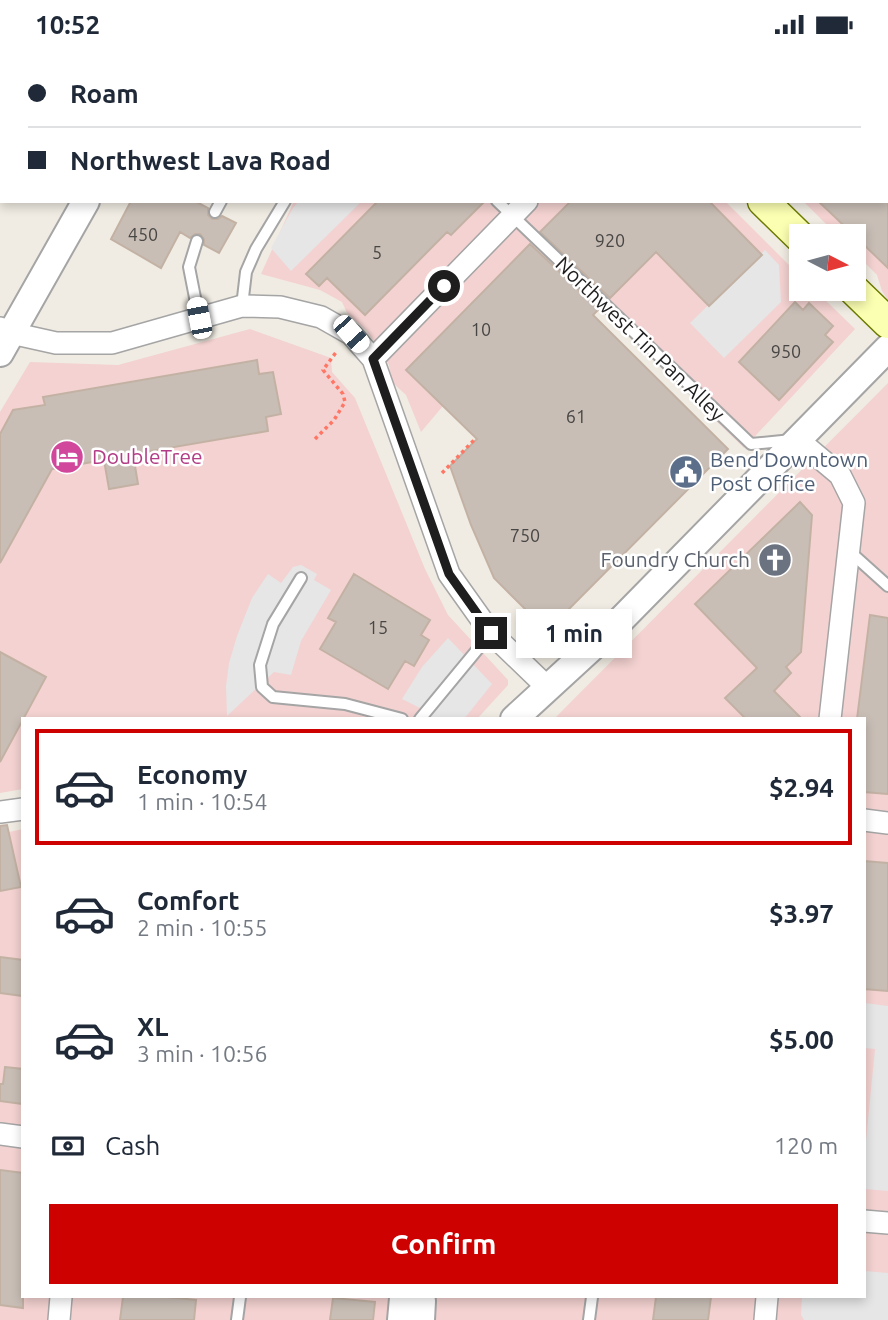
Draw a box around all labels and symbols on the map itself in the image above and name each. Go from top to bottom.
house number: 450 [128,224,158,244]
north arrow [789,224,866,301]
house number: 920 [595,230,625,250]
house number: 5 [372,242,382,262]
street label: Northwest Tin Pan Alley [551,251,730,425]
route start [428,270,460,302]
car [185,295,214,341]
car [330,311,373,357]
house number: 10 [471,319,491,339]
house number: 950 [771,341,801,361]
house number: 61 [566,406,586,426]
hotel icon: DoubleTree [48,438,86,476]
place label: DoubleTree [92,444,203,468]
place label: Bend Downtown Post Office [710,447,868,495]
public building icon: Bend Downtown Post Office [667,453,705,491]
house number: 750 [510,525,540,545]
church icon: Foundry Church [756,541,794,579]
place label: Foundry Church [601,547,750,571]
callout: 1 min [516,609,631,657]
house number: 15 [368,617,388,637]
route end [475,617,507,649]

